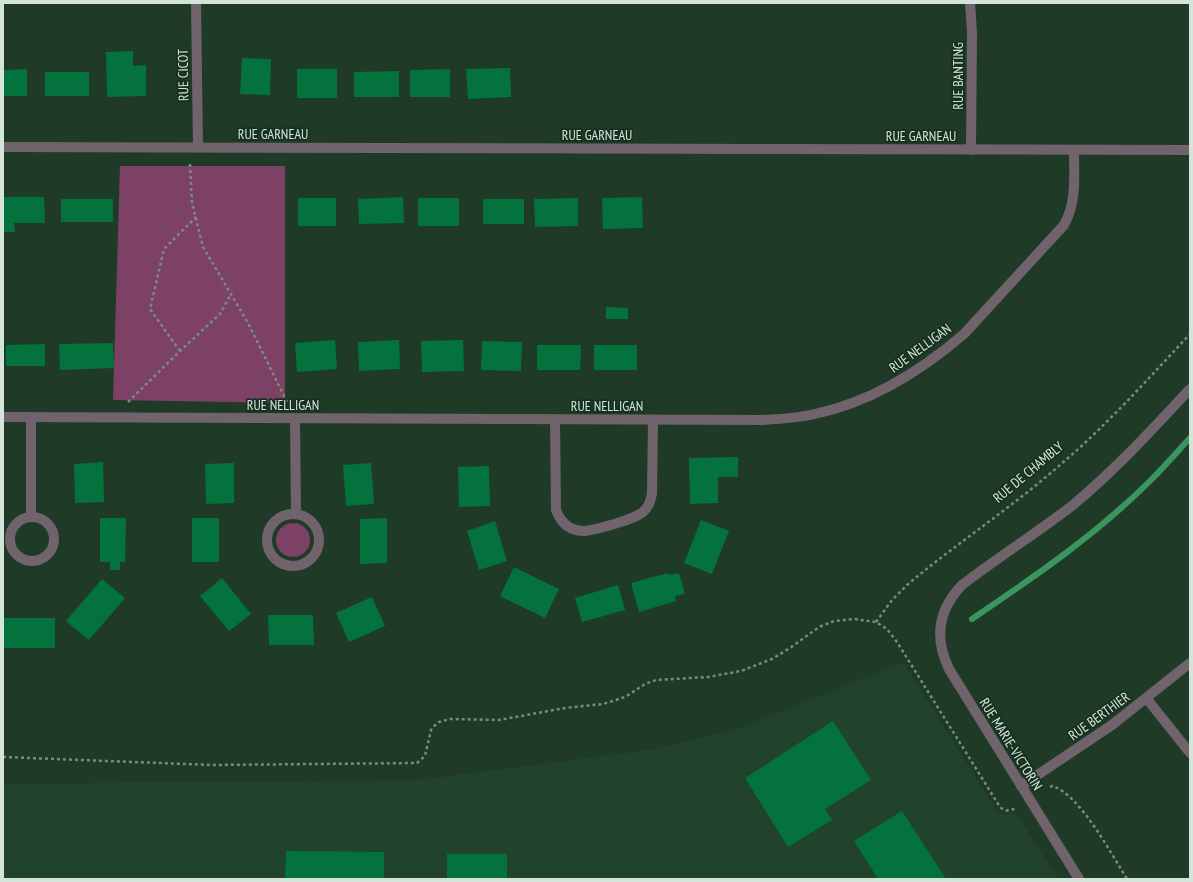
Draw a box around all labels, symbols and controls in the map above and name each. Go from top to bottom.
street label: RUE BANTING [949,42,967,110]
street label: RUE CICOT [174,48,192,101]
street label: RUE GARNEAU [238,125,308,143]
street label: RUE GARNEAU [562,126,632,144]
street label: RUE GARNEAU [886,127,956,145]
street label: RUE NELLIGAN [885,319,955,377]
street label: RUE NELLIGAN [247,396,319,414]
street label: RUE NELLIGAN [571,397,643,415]
street label: RUE DE CHAMBLY [989,437,1067,507]
street label: RUE BERTHIER [1065,688,1133,744]
street label: RUE MARIE-VICTORIN [975,695,1047,793]

